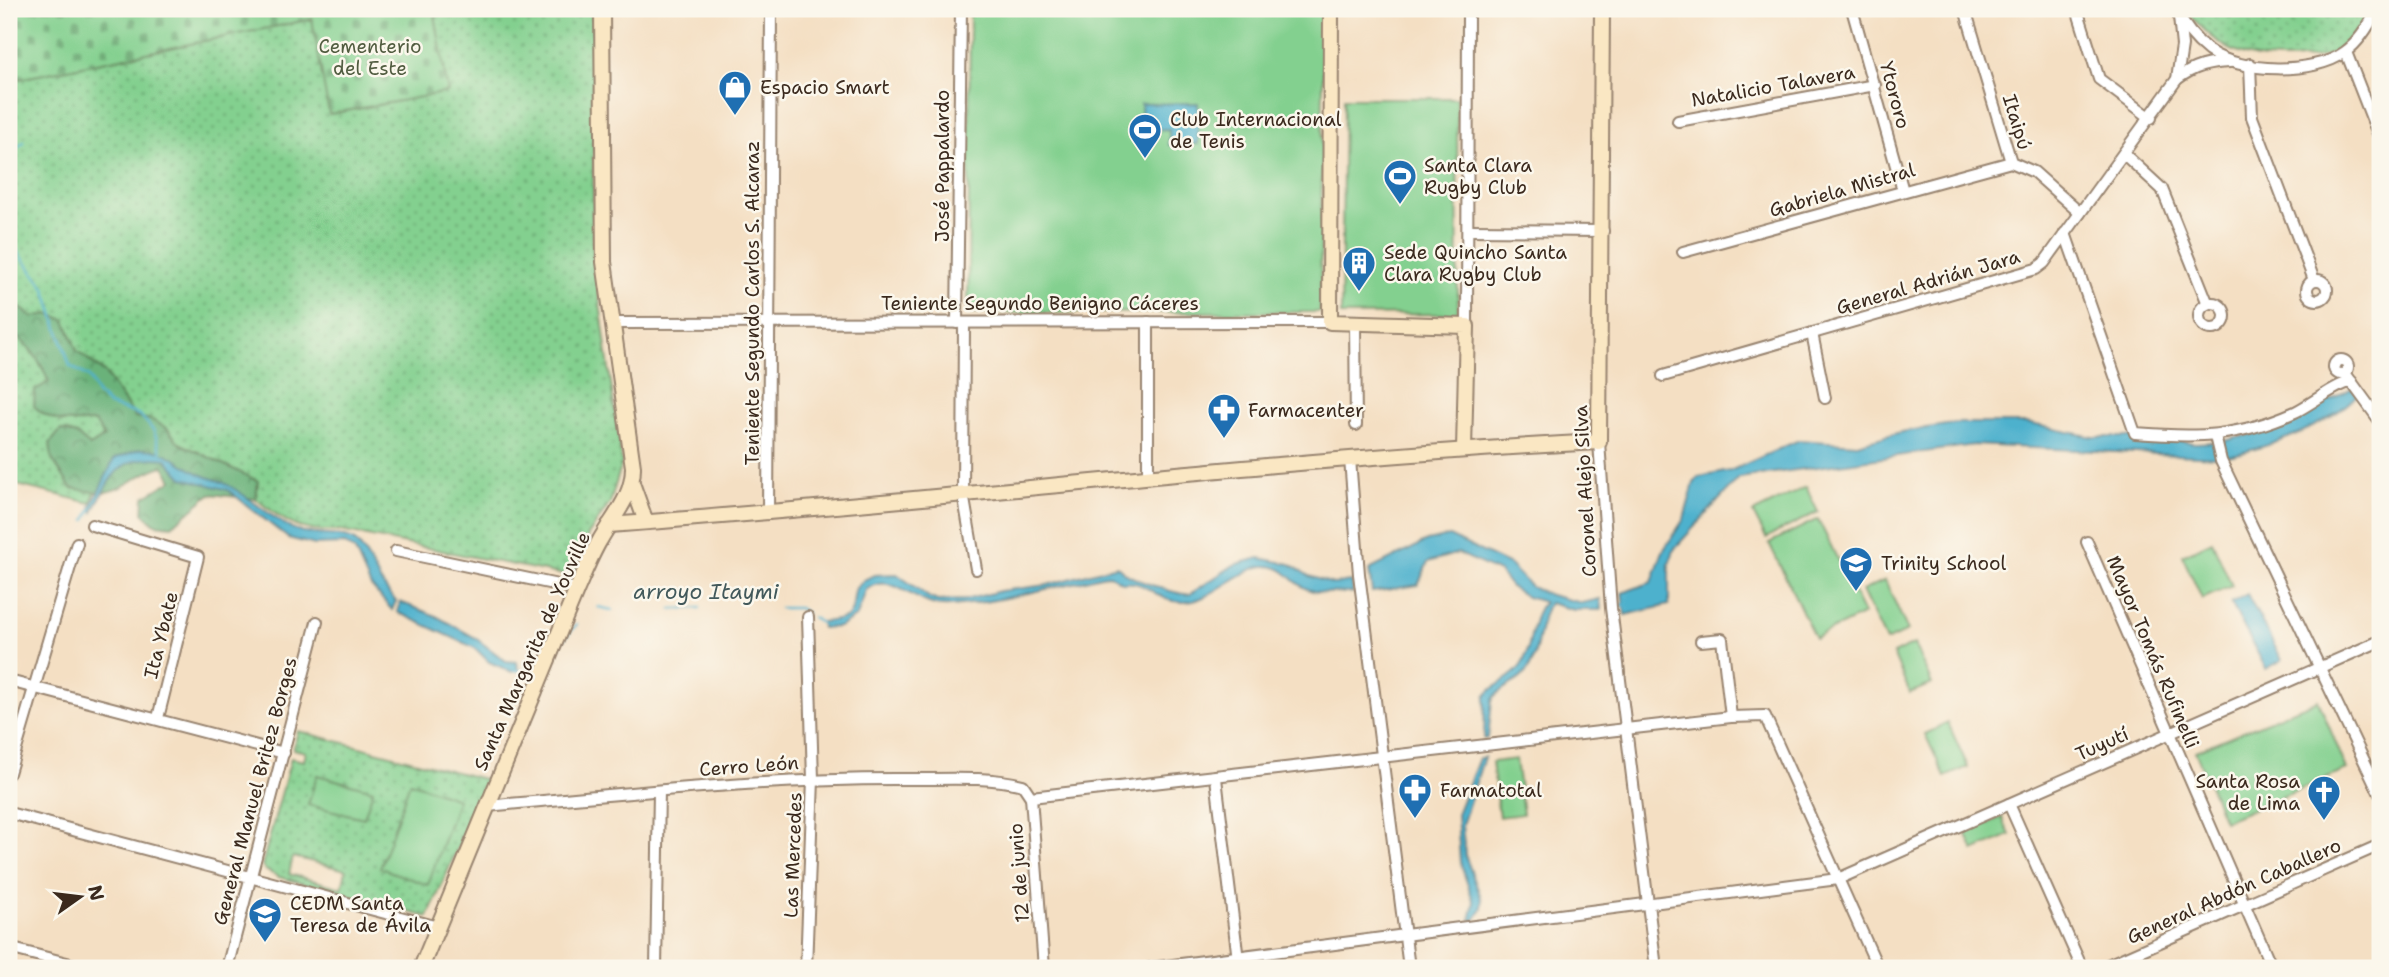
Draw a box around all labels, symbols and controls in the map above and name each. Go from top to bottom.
park label: Cementerio del Este [318,34,422,81]
street label: Ytororo [1874,58,1916,132]
street label: Natalicio Talavera [1689,59,1857,113]
shop icon: Espacio Smart [716,68,754,117]
place label: Espacio Smart [760,75,890,100]
street label: José Pappalardo [930,90,955,242]
street label: Itaipú [1997,91,2037,153]
place label: Club Internacional de Tenis [1170,107,1342,154]
sports icon: Club Internacional de Tenis [1126,111,1164,160]
street label: Teniente Segundo Carlos S. Alcaraz [740,141,765,465]
place label: Santa Clara Rugby Club [1424,153,1532,200]
sports icon: Santa Clara Rugby Club [1381,157,1419,206]
street label: Gabriela Mistral [1766,157,1918,223]
place label: Sede Quincho Santa Clara Rugby Club [1384,240,1567,287]
building icon: Sede Quincho Santa Clara Rugby Club [1340,244,1378,293]
street label: General Adrián Jara [1833,244,2023,320]
street label: Teniente Segundo Benigno Cáceres [881,291,1199,316]
pharmacy icon: Farmacenter [1205,391,1243,440]
place label: Farmacenter [1248,398,1364,423]
street label: Coronel Alejo Silva [1568,404,1602,577]
street label: Santa Margarita de Youville [468,528,596,774]
school or university icon: Trinity School [1837,544,1875,593]
place label: Trinity School [1881,551,2007,576]
street label: Mayor Tomás Rufinelli [2101,552,2205,752]
water label: arroyo Itaymi [633,578,780,606]
street label: Ita Ybate [138,589,184,681]
street label: General Manuel Britez Borges [207,654,303,928]
street label: Tuyutí [2072,721,2133,767]
street label: Cerro León [698,750,800,782]
place label: Santa Rosa de Lima [2196,769,2300,816]
pharmacy icon: Farmatotal [1396,771,1434,820]
church icon: Santa Rosa de Lima [2305,773,2343,822]
place label: Farmatotal [1440,778,1542,803]
street label: Las Mercedes [778,792,808,918]
street label: 12 de junio [1003,822,1035,924]
street label: General Abdón Caballero [2123,832,2345,950]
north arrow [46,862,116,932]
text: N [82,883,110,903]
place label: CEDM Santa Teresa de Ávila [290,891,431,938]
school or university icon: CEDM Santa Teresa de Ávila [246,895,284,944]

